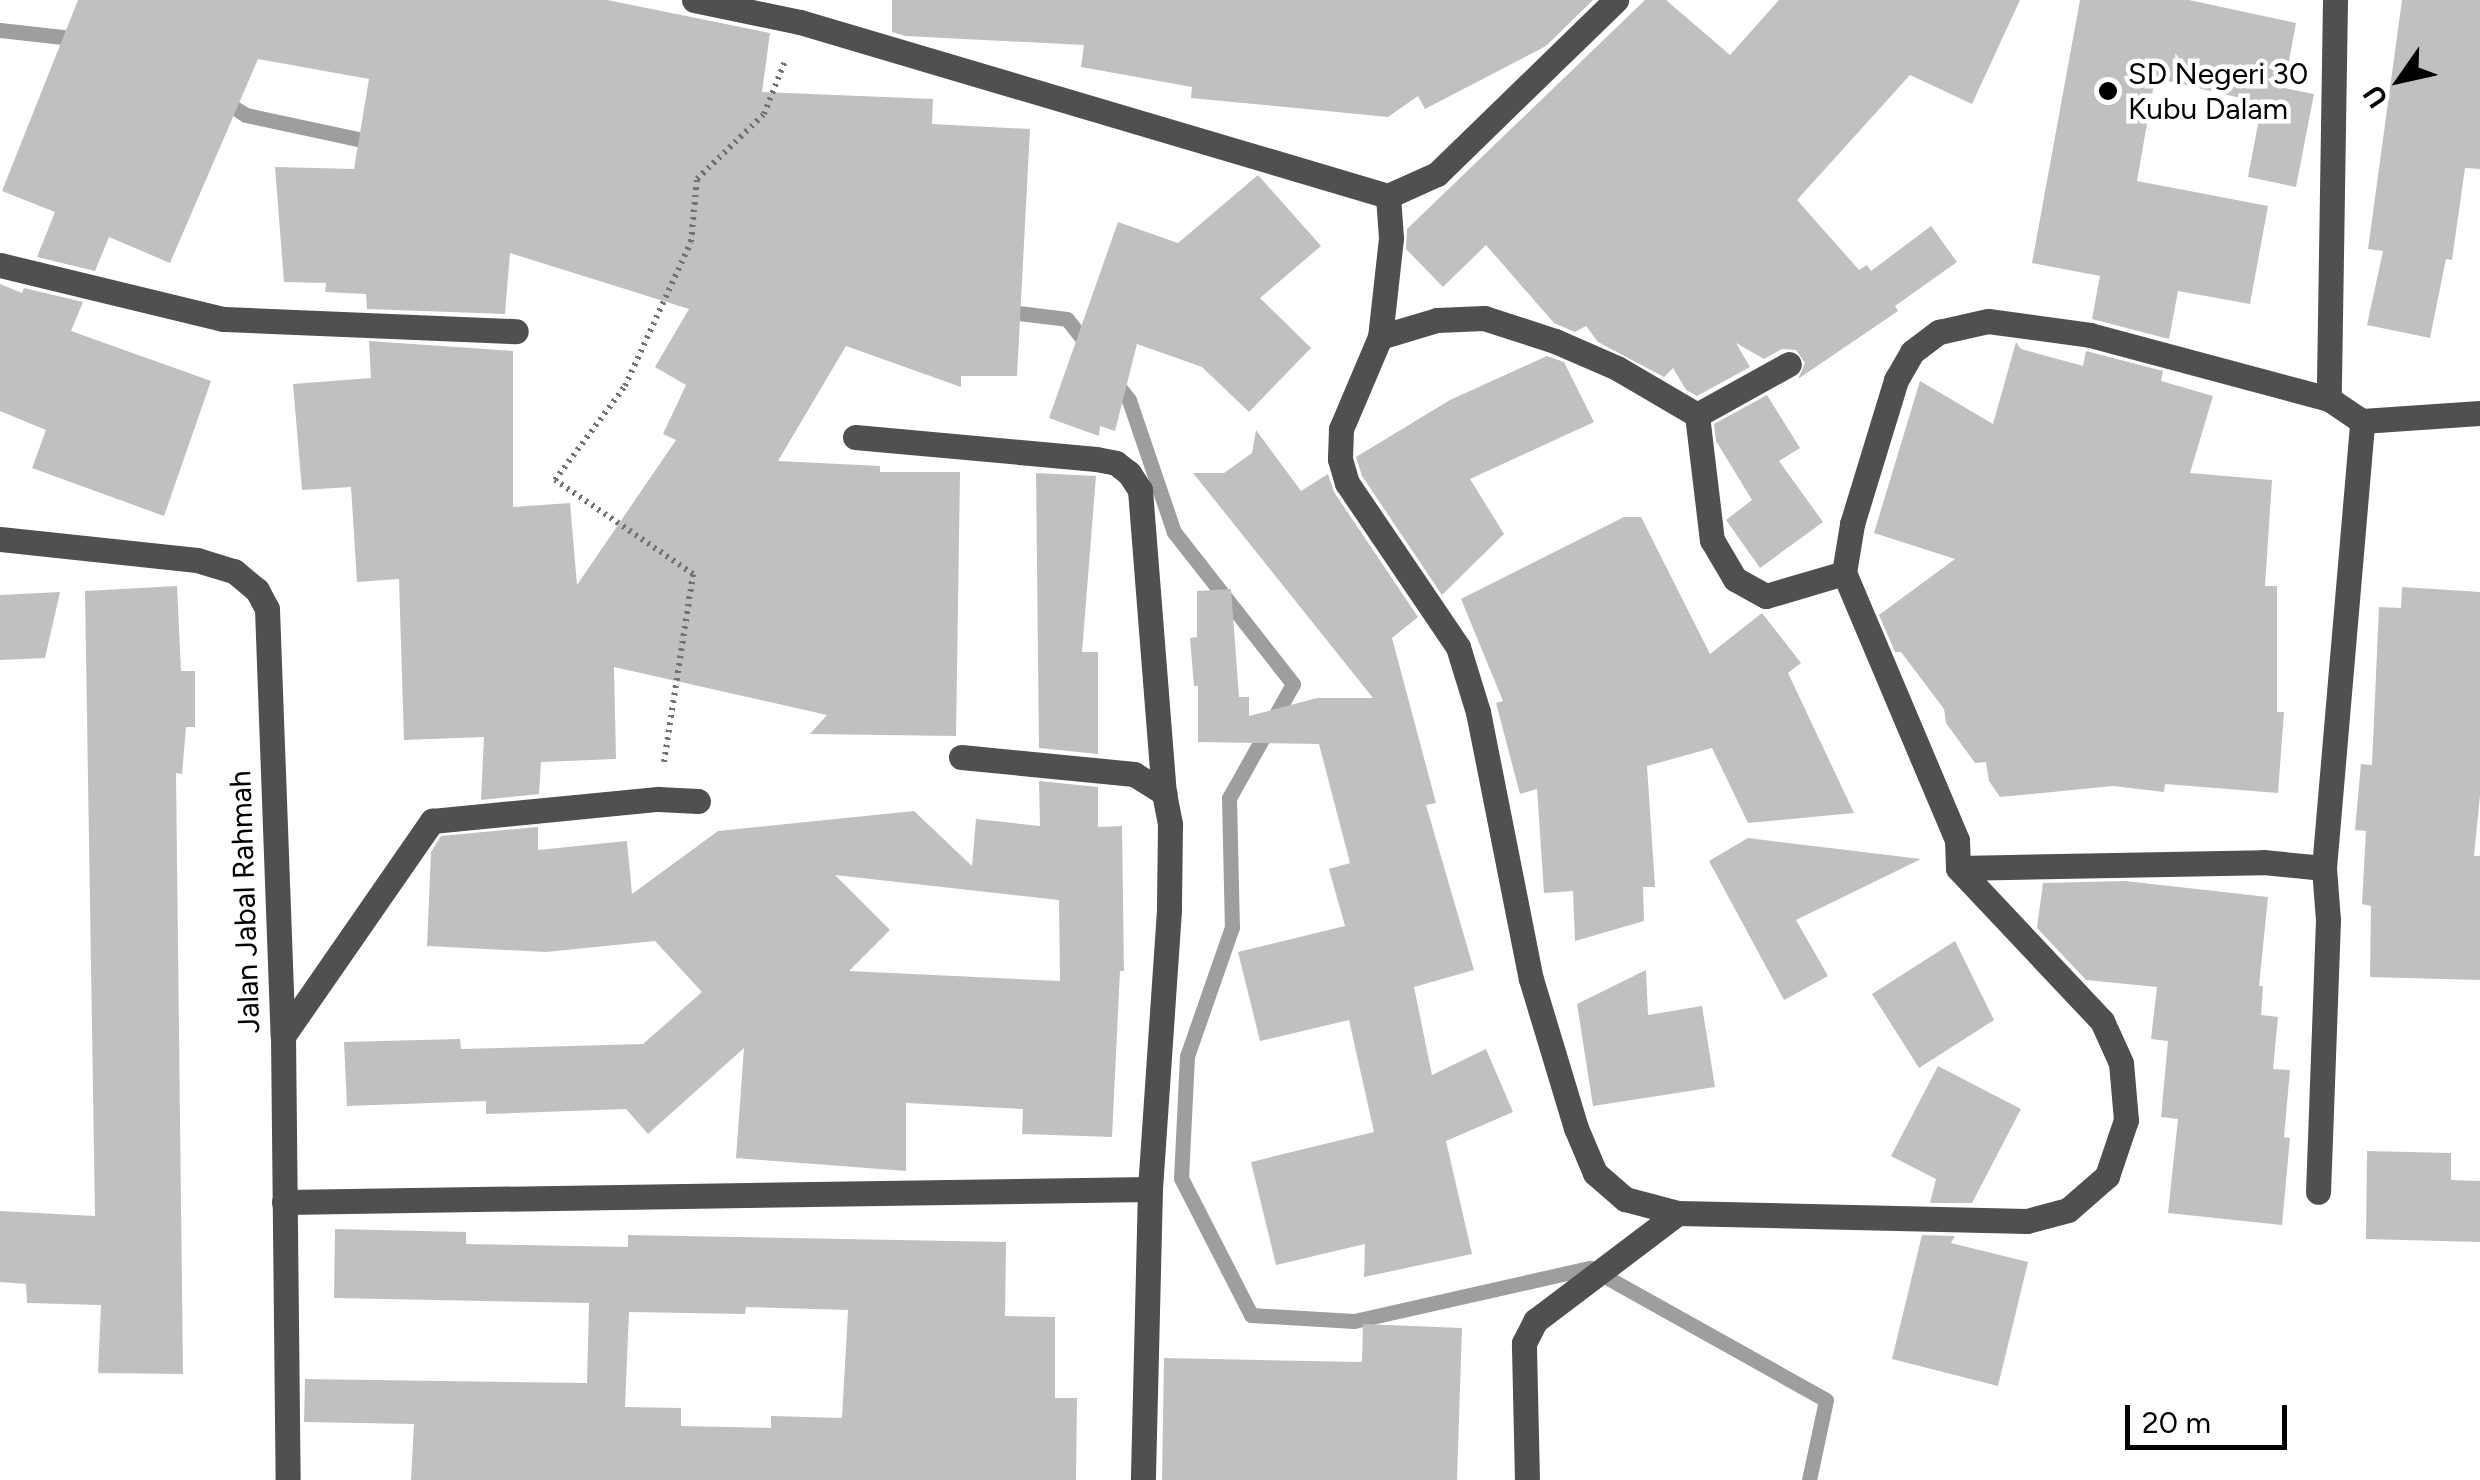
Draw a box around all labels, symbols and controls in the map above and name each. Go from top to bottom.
north arrow [2350,30,2450,130]
place label: SD Negeri 30 Kubu Dalam [2128,56,2308,126]
text: U [2356,79,2395,114]
marker: SD Negeri 30 Kubu Dalam [2097,80,2119,102]
street label: Jalan Jabal Rahmah [222,770,268,1034]
scale bar [2130,1385,2292,1447]
text: 20 m [2142,1404,2211,1441]

